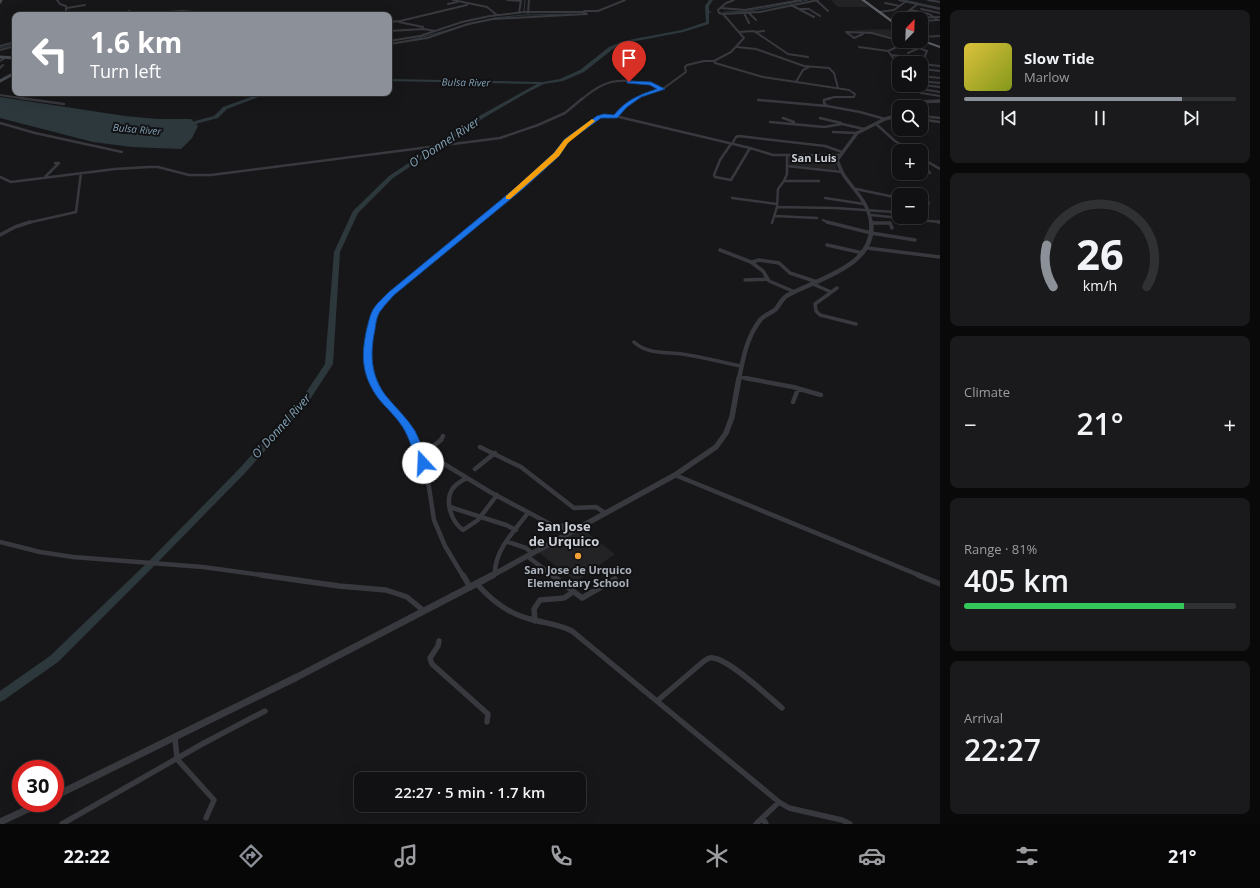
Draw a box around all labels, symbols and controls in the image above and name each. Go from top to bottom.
north arrow [892,12,928,48]
map controls [892,12,928,224]
text: 1.6 km [90,23,182,61]
icon: left [24,28,76,80]
pin [612,41,646,82]
icon: arrive [618,47,640,69]
text: Slow Tide [1024,48,1094,68]
button: sound [892,56,928,92]
text: Turn left [90,59,161,83]
text: Marlow [1024,68,1069,86]
water label: Bulsa River [442,75,491,89]
button: search [892,100,928,136]
icon: previous [998,107,1020,129]
icon: pause [1089,107,1111,129]
icon: next [1180,107,1202,129]
water label: O' Donnel River [405,112,484,171]
water label: Bulsa River [112,120,163,138]
button: + [892,144,928,180]
district label: San Luis [791,150,837,165]
button: − [892,188,928,224]
text: 26 [1076,226,1124,282]
text: km/h [1083,276,1117,295]
text: Climate [964,383,1010,401]
water label: O' Donnel River [248,389,315,462]
text: 21° [1076,403,1124,444]
text: − [964,409,977,439]
text: + [1223,409,1236,439]
position arrow [402,442,444,484]
district label: San Jose de Urquico [529,517,599,550]
text: Range · 81% [964,540,1037,558]
marker: San Jose de Urquico Elementary School [573,551,583,561]
text: 405 km [964,560,1069,601]
place label: San Jose de Urquico Elementary School [524,562,632,590]
text: Arrival [964,709,1003,727]
text: 22:27 [964,729,1041,770]
speed limit sign: 30 [12,760,64,812]
text: 22:27 · 5 min · 1.7 km [395,782,545,802]
icon: directions [237,842,265,870]
icon: music [392,842,420,870]
icon: phone [547,842,575,870]
icon: climate [703,842,731,870]
icon: car [858,842,886,870]
icon: filters [1013,842,1041,870]
text: 22:22 [64,844,110,868]
text: 21° [1168,844,1196,868]

